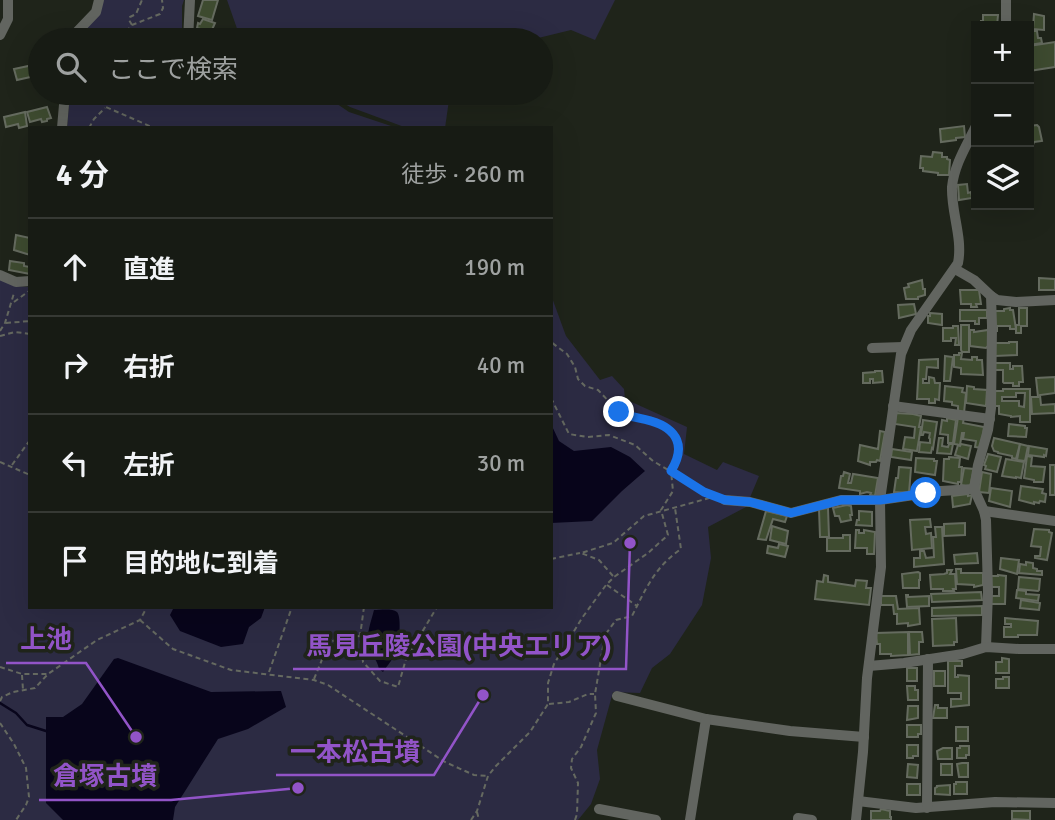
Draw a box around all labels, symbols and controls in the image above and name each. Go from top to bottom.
map controls [971,21,1034,210]
button: + [971,21,1034,84]
search box [28,28,553,105]
icon: search [52,48,90,86]
text: ここで検索 [108,54,238,86]
button: − [971,84,1034,147]
button: layers [971,147,1034,210]
text: 4 分 [56,157,109,194]
text: 徒歩 · 260 m [401,160,525,189]
icon: ahead [56,248,94,286]
text: 190 m [464,253,525,282]
text: 直進 [123,254,175,286]
icon: right [56,346,94,384]
text: 40 m [477,351,525,380]
text: 右折 [123,352,175,384]
route end [603,396,634,427]
icon: left [56,444,94,482]
text: 30 m [477,449,525,478]
text: 左折 [123,450,175,482]
route start [910,477,941,508]
icon: arrive [56,542,94,580]
text: 目的地に到着 [123,548,279,580]
callout: 上池 [6,616,86,663]
callout: 馬見丘陵公園(中央エリア) [293,622,626,669]
text: 上池 [20,624,72,656]
text: 馬見丘陵公園(中央エリア) [306,631,612,663]
callout: 一本松古墳 [276,728,434,775]
text: 一本松古墳 [290,737,420,769]
callout: 倉塚古墳 [39,753,171,800]
text: 倉塚古墳 [53,761,157,793]

